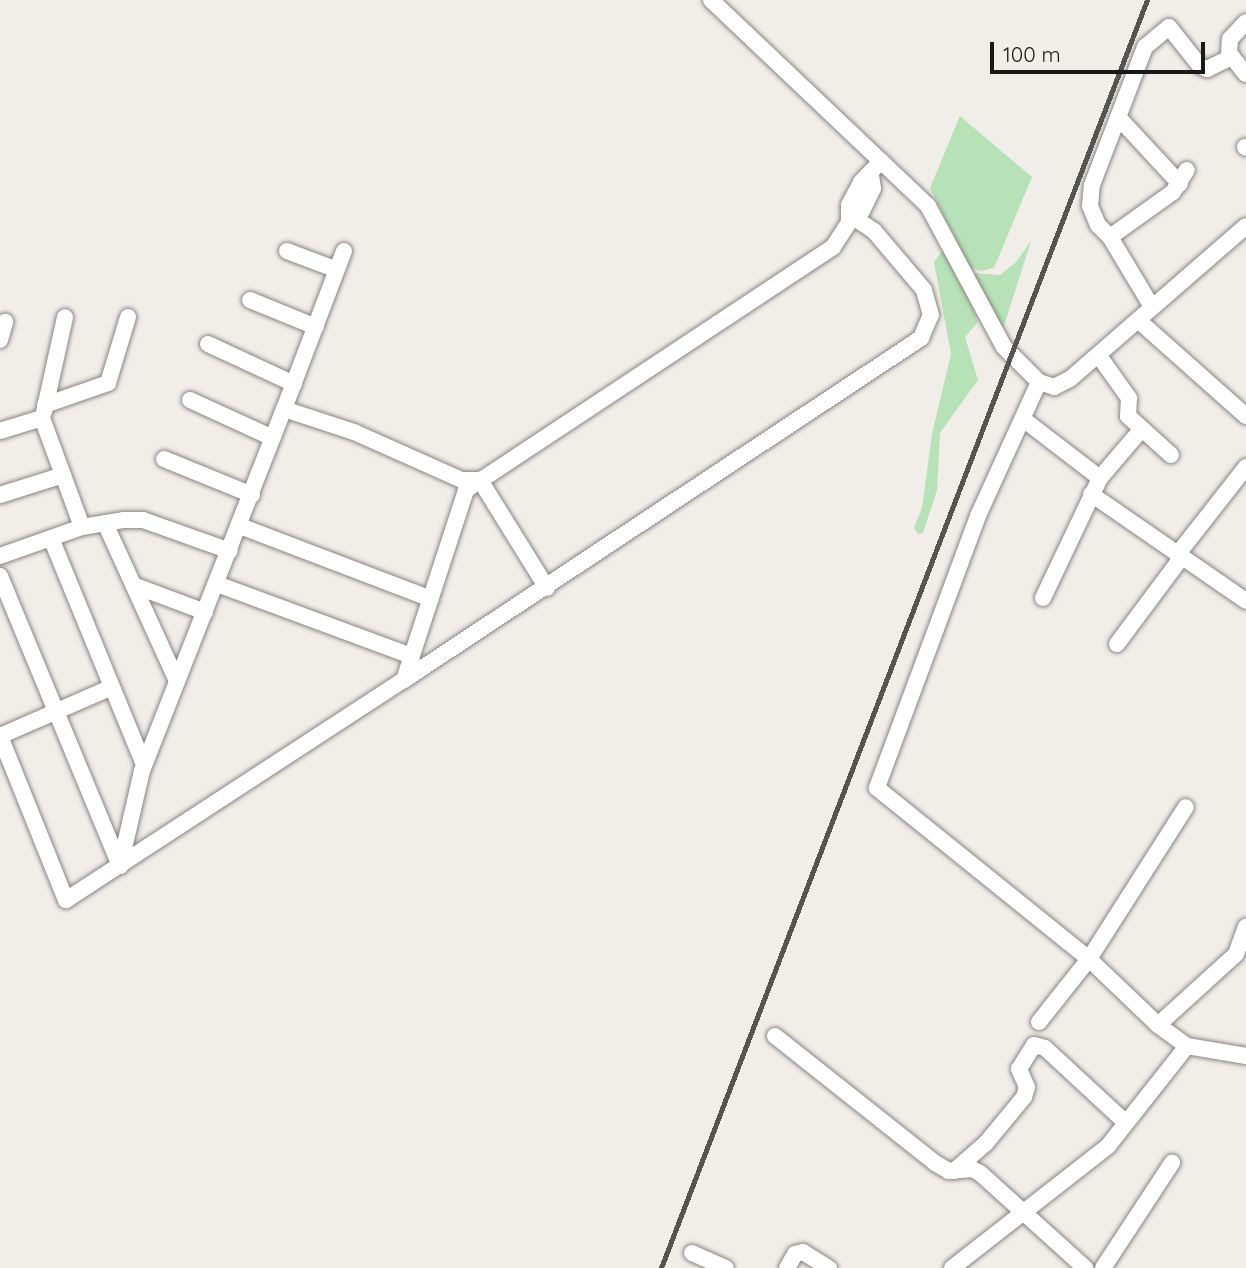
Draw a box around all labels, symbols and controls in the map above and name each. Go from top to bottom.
scale bar [994,28,1209,72]
text: 100 m [1003,41,1061,67]

